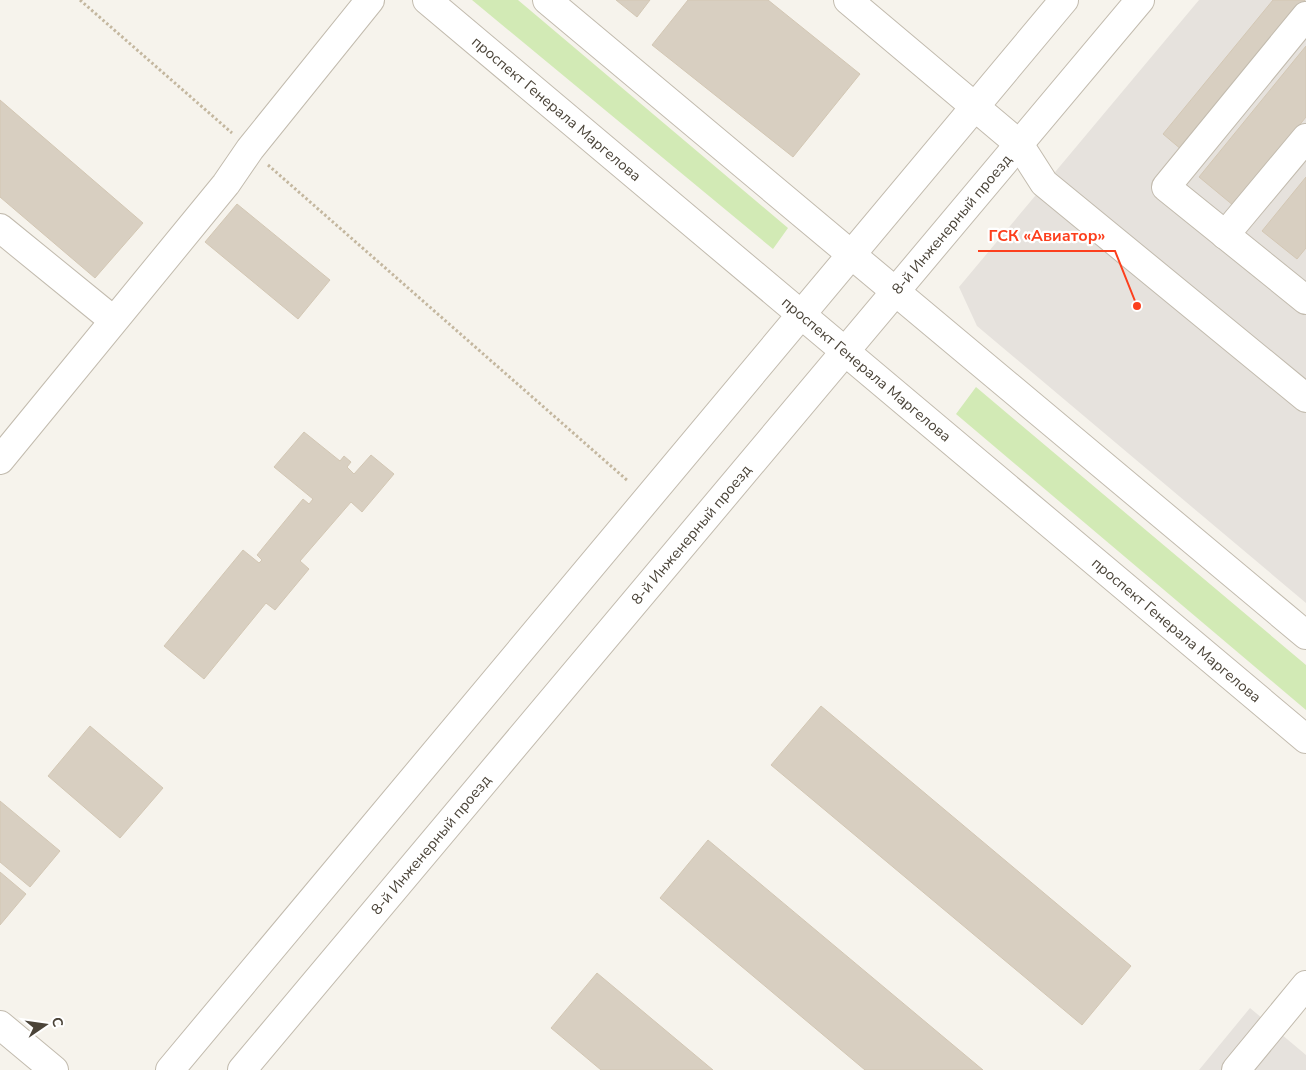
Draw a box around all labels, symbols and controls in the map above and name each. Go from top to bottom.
street label: проспект Генерала Маргелова [467,32,645,186]
street label: 8-й Инженерный проезд [887,150,1016,299]
callout: ГСК «Авиатор» [978,220,1115,251]
text: ГСК «Авиатор» [988,225,1106,247]
street label: проспект Генерала Маргелова [777,292,955,446]
street label: 8-й Инженерный проезд [627,460,756,609]
street label: проспект Генерала Маргелова [1087,553,1265,707]
street label: 8-й Инженерный проезд [366,771,496,919]
north arrow [20,1000,70,1050]
text: С [47,1015,68,1029]

